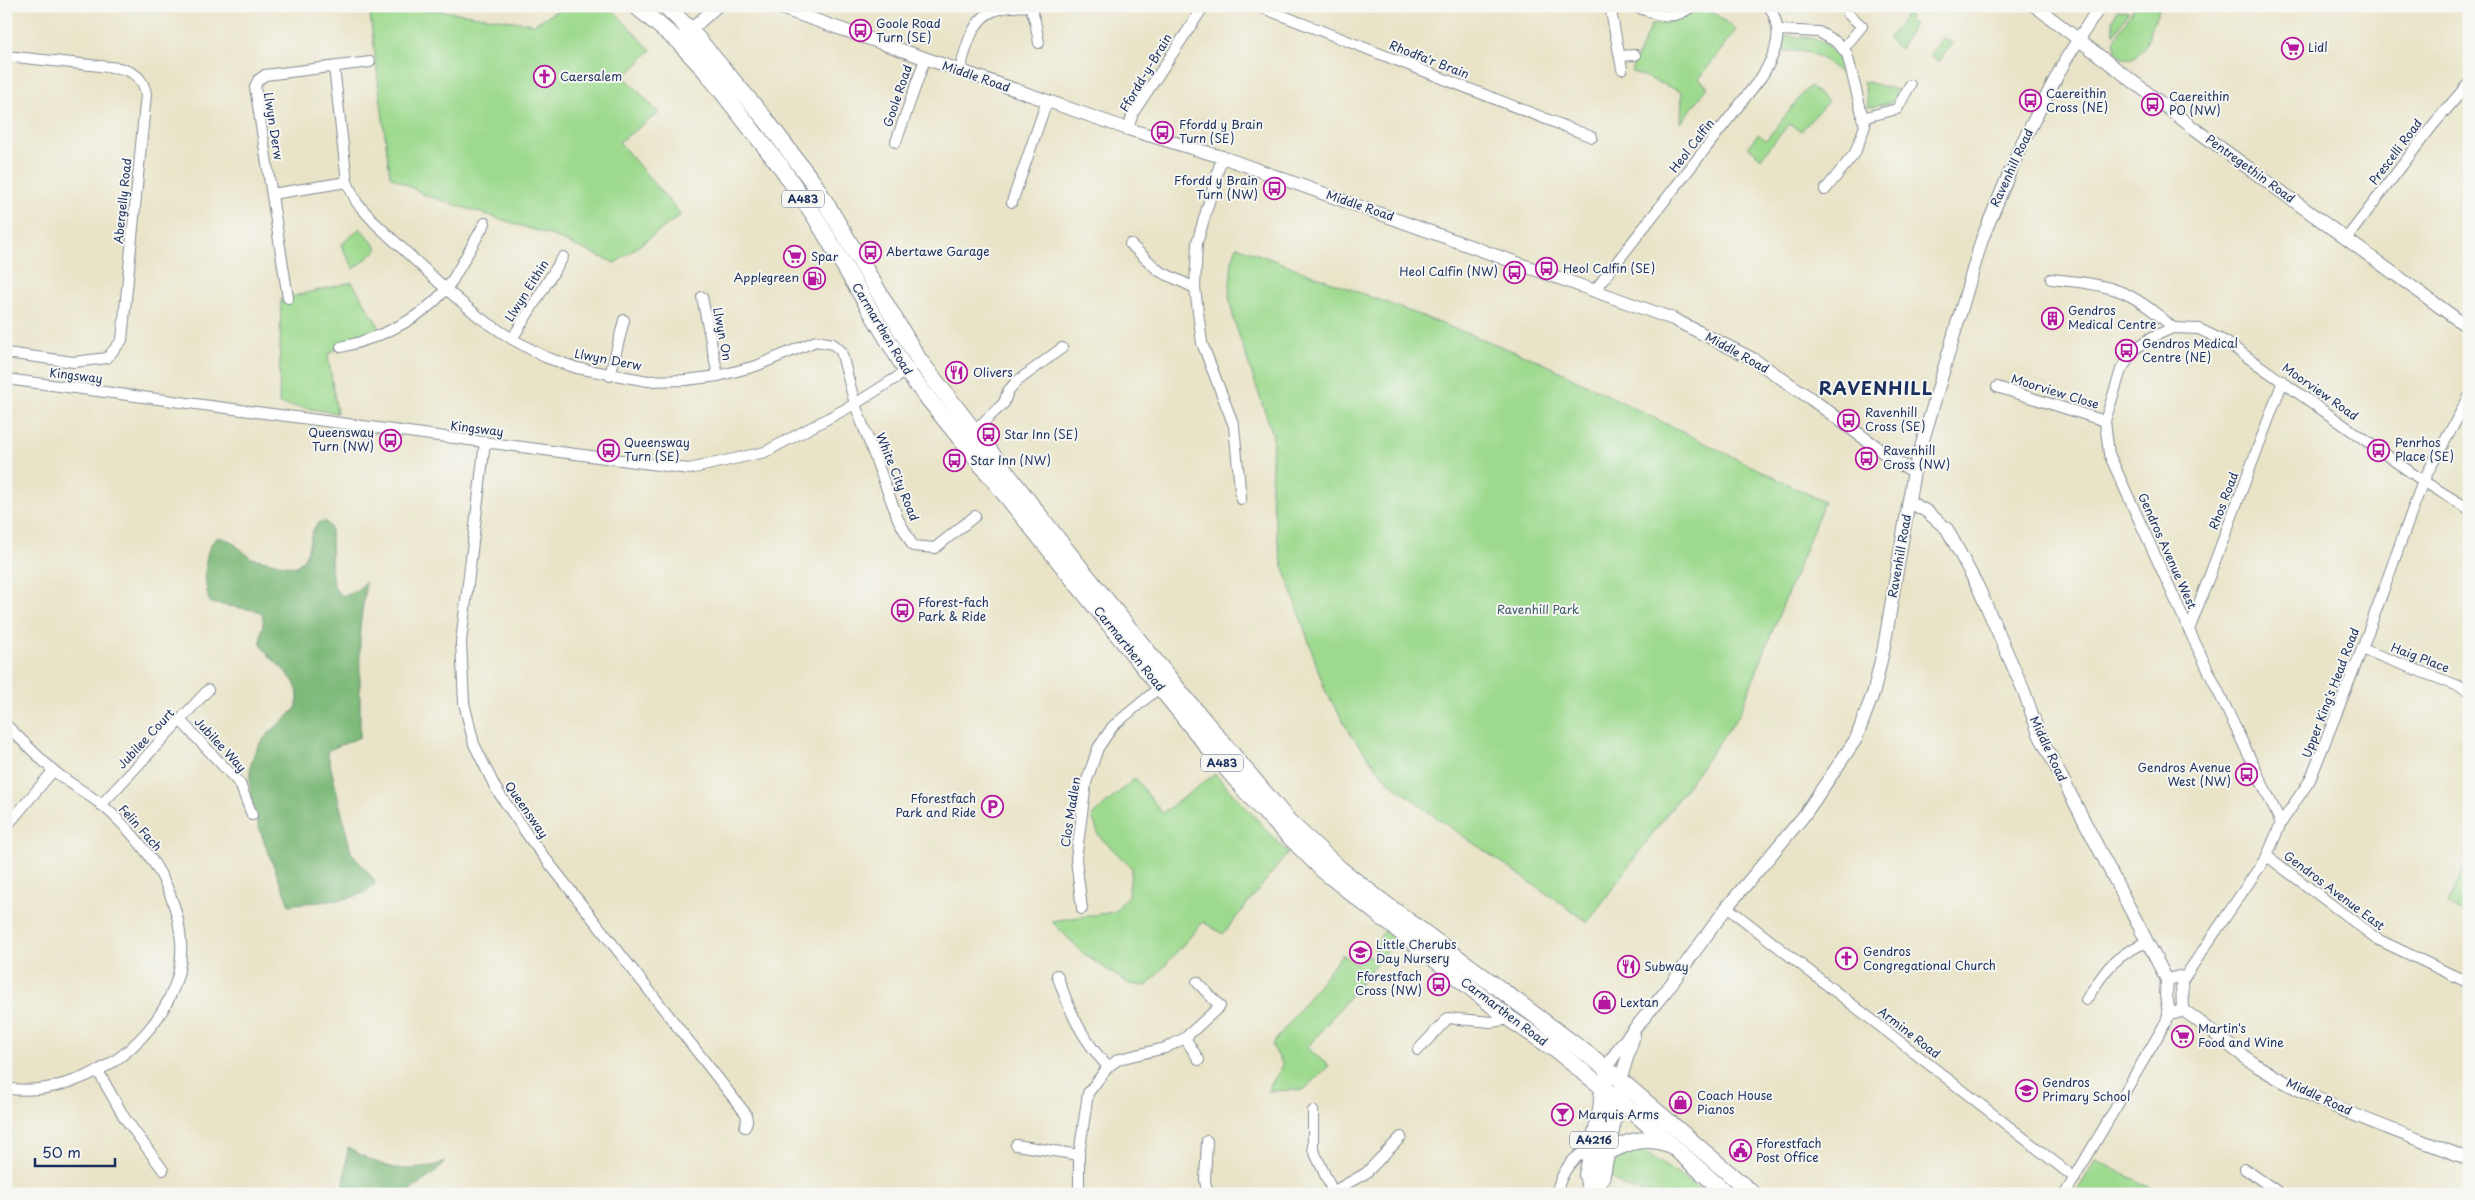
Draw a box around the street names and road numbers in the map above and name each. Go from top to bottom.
street label: Ffordd-y-Brain [1115,30,1176,115]
street label: Rhodfa'r Brain [1387,36,1472,83]
street label: Middle Road [940,56,1013,96]
street label: Goole Road [878,62,916,129]
street label: Llwyn Derw [260,91,288,162]
street label: Heol Calfin [1664,115,1718,176]
street label: Prescelli Road [2364,115,2426,188]
street label: Ravenhill Road [1985,125,2037,210]
street label: Pentregethin Road [2202,130,2299,207]
street label: Abergelly Road [109,157,135,245]
street label: Middle Road [1324,185,1397,225]
road number: A483 [782,190,824,208]
street label: Llwyn Eithin [500,256,552,325]
street label: Carmarthen Road [848,279,918,378]
street label: Llwyn On [709,305,737,362]
street label: Middle Road [1702,327,1773,377]
street label: Llwyn Derw [573,344,644,374]
street label: Moorview Road [2279,358,2362,424]
street label: Kingsway [49,363,104,387]
street label: Moorview Close [2009,369,2102,413]
street label: Kingsway [450,416,505,440]
street label: White City Road [872,430,924,523]
street label: Rhos Road [2204,469,2242,532]
street label: Gendros Avenue West [2134,490,2202,612]
street label: Ravenhill Road [1883,513,1915,599]
street label: Carmarthen Road [1090,602,1170,695]
street label: Upper King's Head Road [2297,625,2363,760]
street label: Haig Place [2389,638,2452,676]
street label: Jubilee Court [113,704,178,772]
street label: Jubilee Way [190,713,251,776]
street label: Middle Road [2026,713,2072,784]
road number: A483 [1201,754,1243,771]
street label: Clos Madlen [1056,775,1084,848]
street label: Queensway [501,777,553,841]
street label: Felin Fach [115,800,167,855]
street label: Gendros Avenue East [2280,846,2389,934]
street label: Carmarthen Road [1457,972,1552,1050]
street label: Armine Road [1875,1002,1945,1062]
street label: Middle Road [2284,1073,2355,1119]
road number: A4216 [1570,1132,1618,1148]

